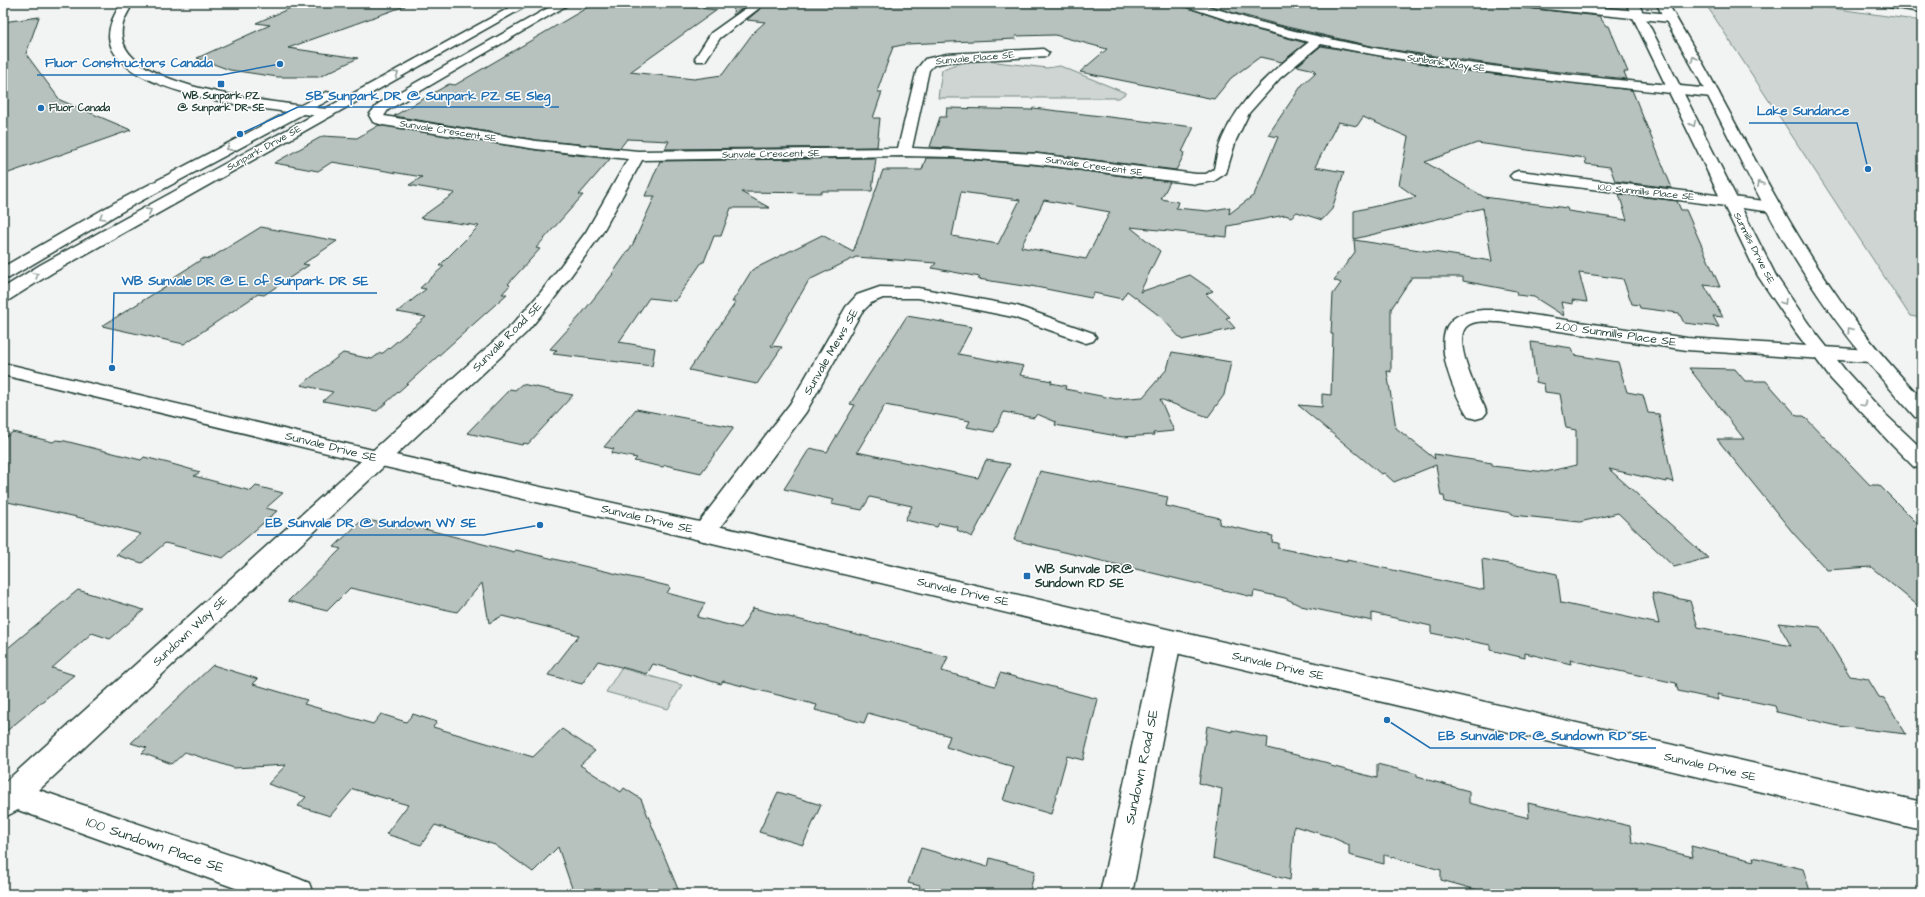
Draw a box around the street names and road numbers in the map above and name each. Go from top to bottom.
street label: Sunvale Place SE [935,48,1015,68]
street label: Sunbank Way SE [1406,51,1486,76]
street label: Sunvale Crescent SE [399,116,498,146]
street label: Sunpark Drive SE [224,122,304,174]
street label: Sunvale Crescent SE [722,146,820,162]
street label: Sunvale Crescent SE [1045,152,1144,180]
street label: 100 Sunmills Place SE [1597,180,1695,204]
street label: Sunmills Drive SE [1730,210,1778,286]
street label: Sunvale Road SE [468,298,546,376]
street label: Sunvale Mews SE [799,306,863,398]
street label: 200 Sunmills Place SE [1555,317,1677,351]
street label: Sunvale Drive SE [283,427,379,467]
street label: Sunvale Drive SE [599,500,695,538]
street label: Sunvale Drive SE [915,573,1011,611]
street label: Sundown Way SE [149,592,232,671]
street label: Sunvale Drive SE [1230,647,1326,685]
street label: Sundown Road SE [1120,707,1164,826]
street label: Sunvale Drive SE [1662,748,1758,786]
street label: 100 Sundown Place SE [83,812,227,878]

